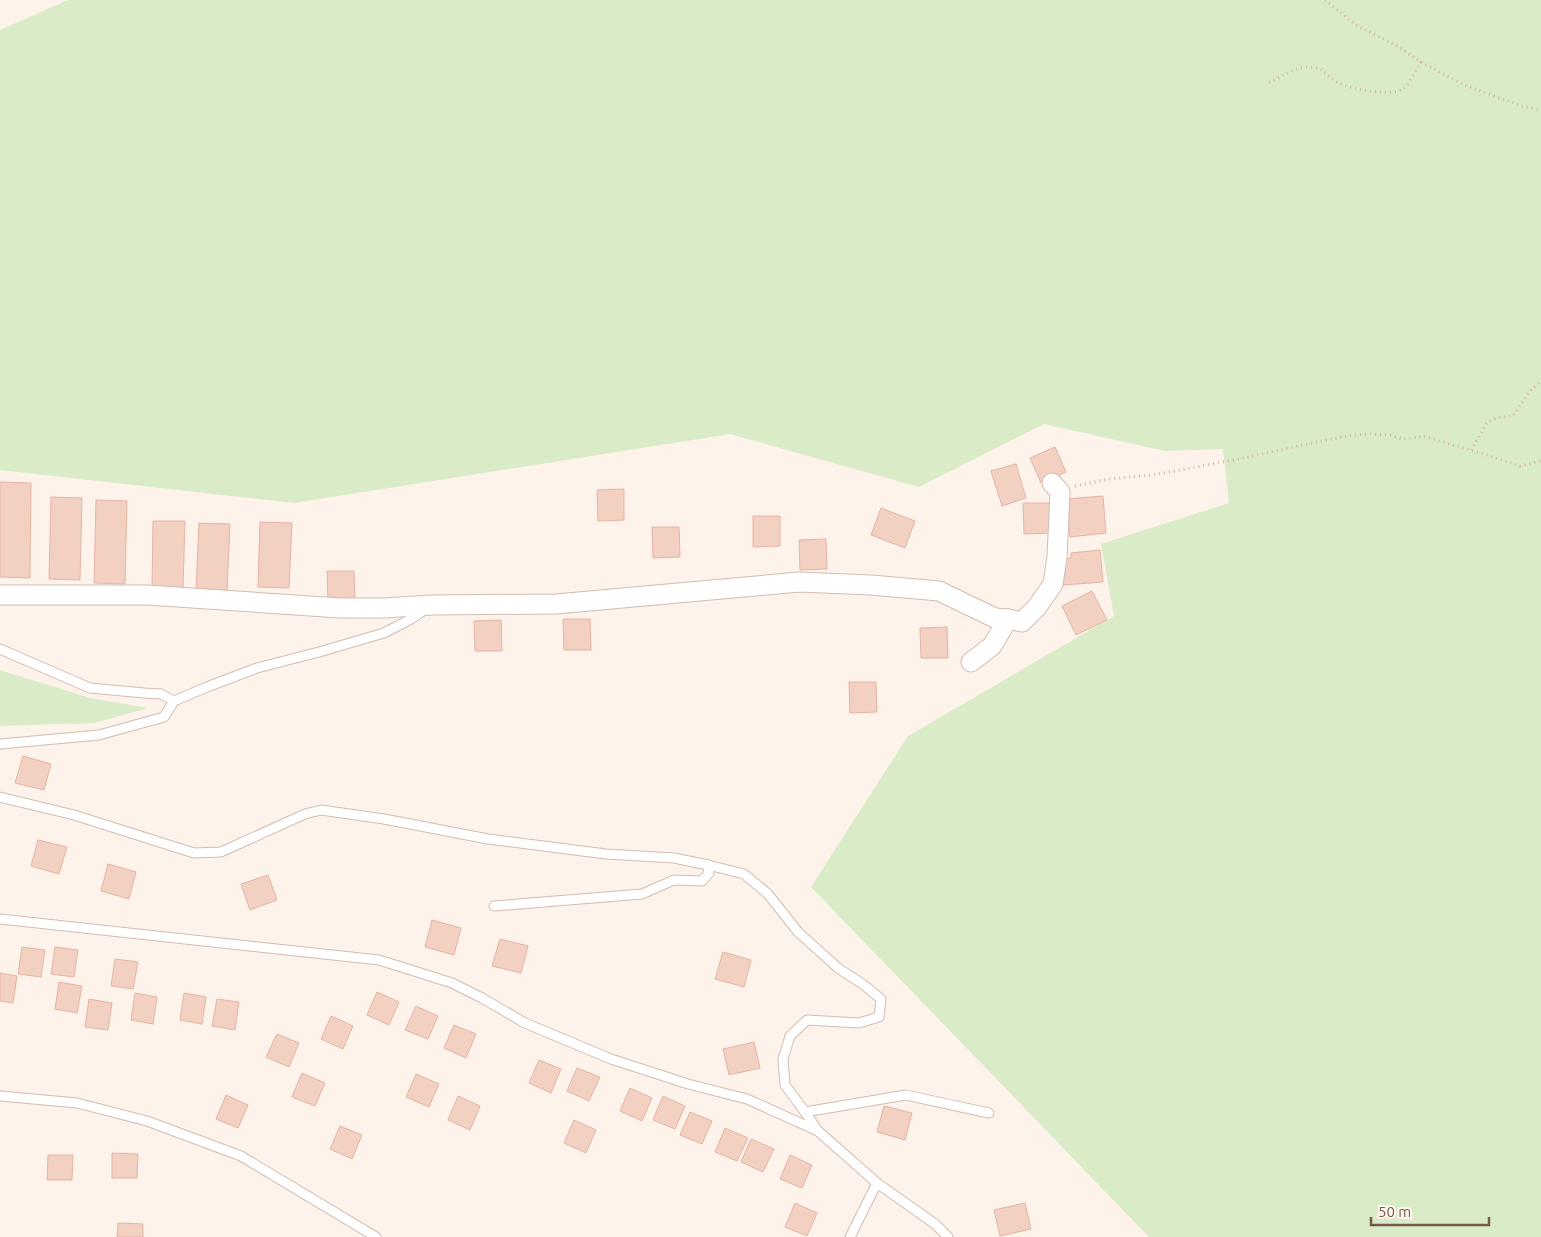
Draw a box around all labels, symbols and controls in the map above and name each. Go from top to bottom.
scale bar [1371,1194,1488,1226]
text: 50 m [1378,1203,1411,1220]

